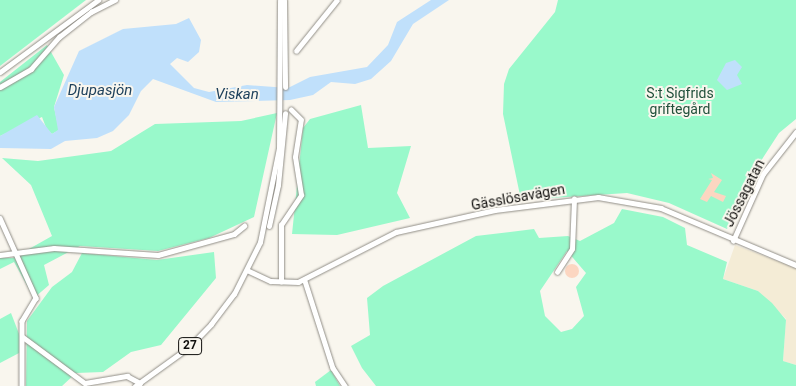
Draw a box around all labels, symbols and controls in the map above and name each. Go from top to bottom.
water label: Djupasjön [68,82,132,100]
park label: S:t Sigfrids griftegård [646,85,714,118]
water label: Viskan [215,86,259,104]
street label: Jössagatan [720,157,768,229]
street label: Gässlösavägen [470,180,566,214]
road number: 27 [178,336,202,356]

